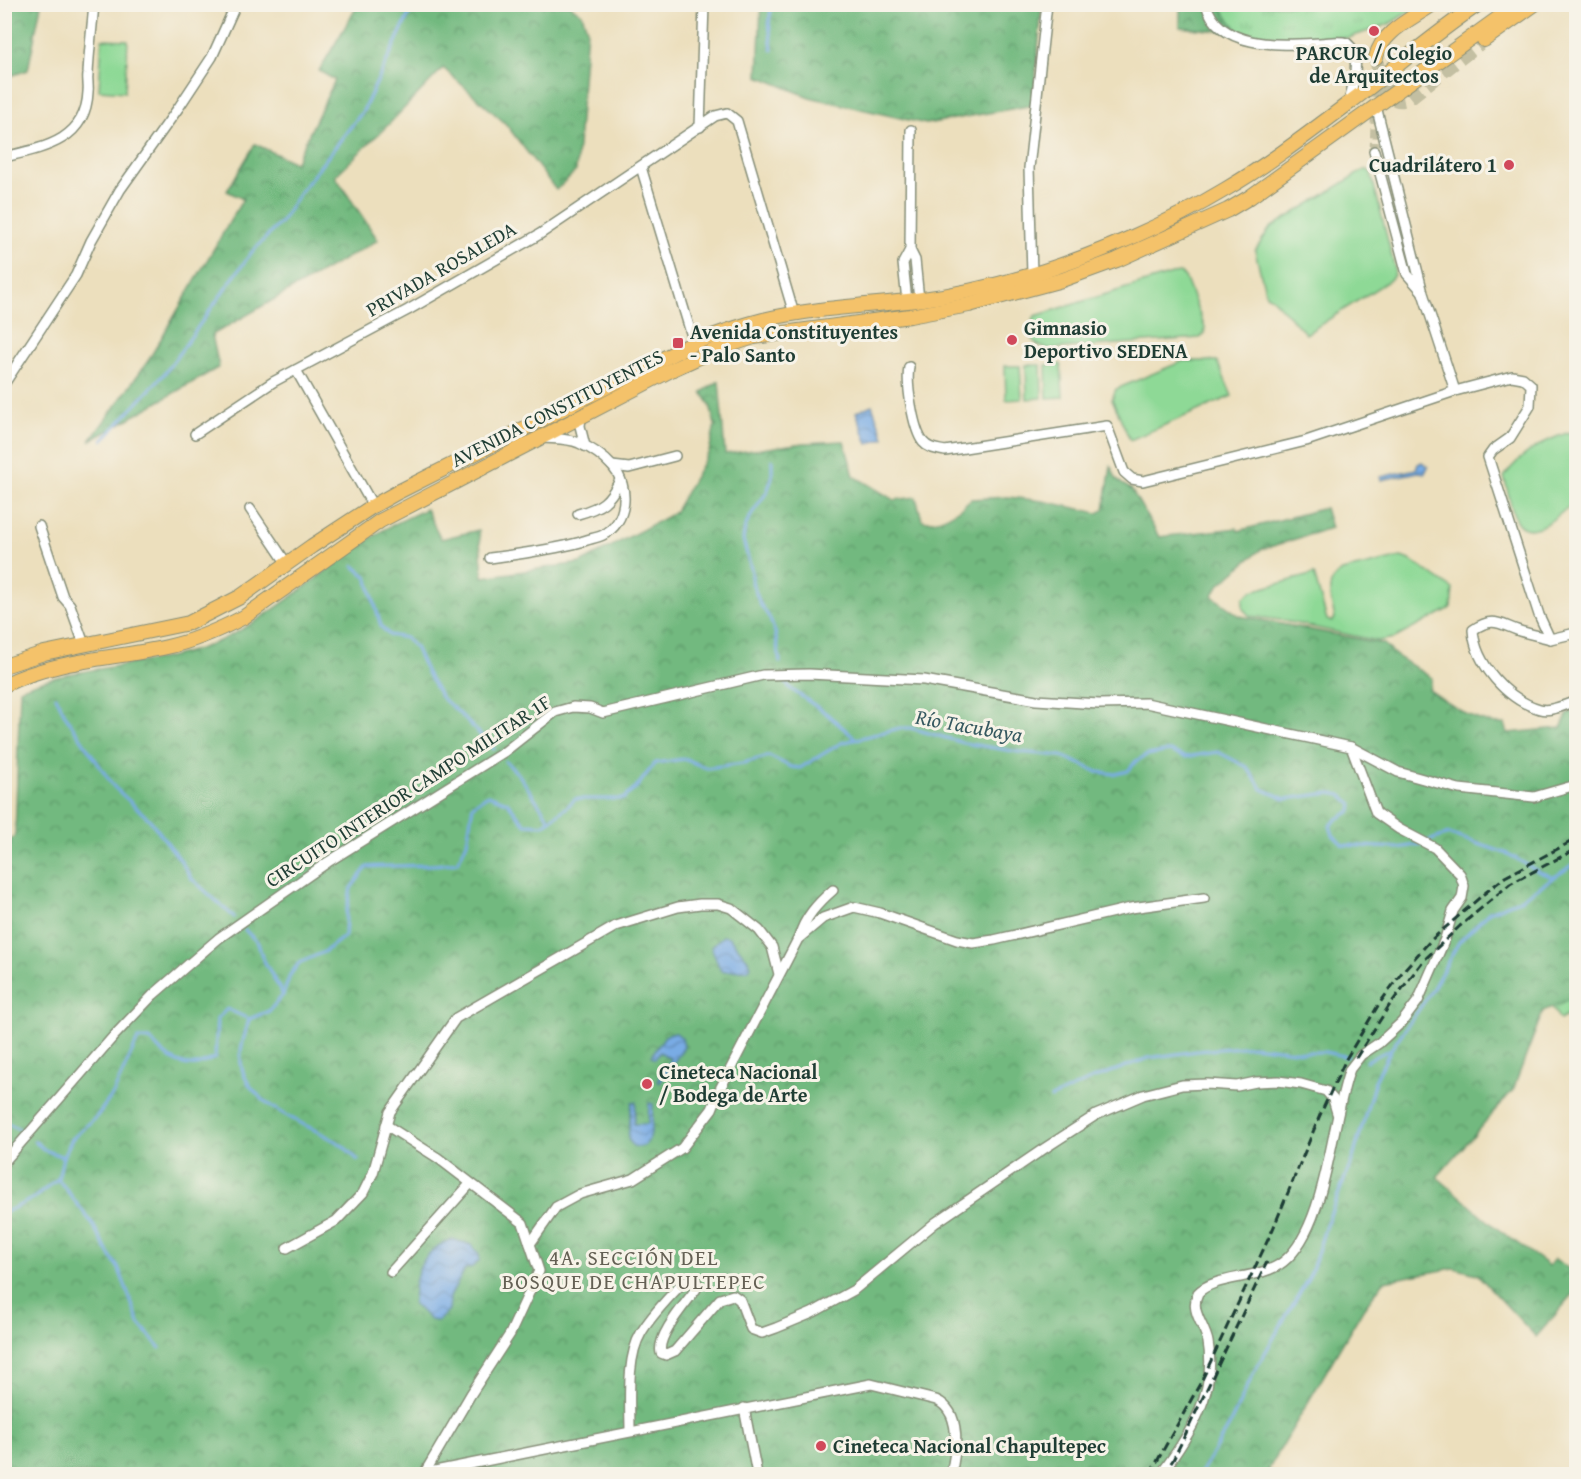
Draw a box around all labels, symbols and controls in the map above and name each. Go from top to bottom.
marker: PARCUR / Colegio de Arquitectos [1367,24,1381,38]
place label: PARCUR / Colegio de Arquitectos [1296,38,1453,90]
place label: Cuadrilátero 1 [1369,150,1497,179]
marker: Cuadrilátero 1 [1502,158,1516,172]
street label: PRIVADA ROSALEDA [360,214,521,323]
place label: Gimnasio Deportivo SEDENA [1024,313,1188,365]
place label: Avenida Constituyentes - Palo Santo [690,317,898,369]
marker: Gimnasio Deportivo SEDENA [1005,333,1019,347]
marker: Avenida Constituyentes - Palo Santo [671,336,685,350]
street label: AVENIDA CONSTITUYENTES [445,341,668,474]
street label: CIRCUITO INTERIOR CAMPO MILITAR 1F [259,687,556,894]
water label: Río Tacubaya [912,701,1025,750]
place label: Cineteca Nacional / Bodega de Arte [659,1057,817,1109]
marker: Cineteca Nacional / Bodega de Arte [640,1077,654,1091]
district label: 4A. SECCIÓN DEL BOSQUE DE CHAPULTEPEC [502,1242,766,1297]
place label: Cineteca Nacional Chapultepec [833,1431,1106,1460]
marker: Cineteca Nacional Chapultepec [814,1439,828,1453]

